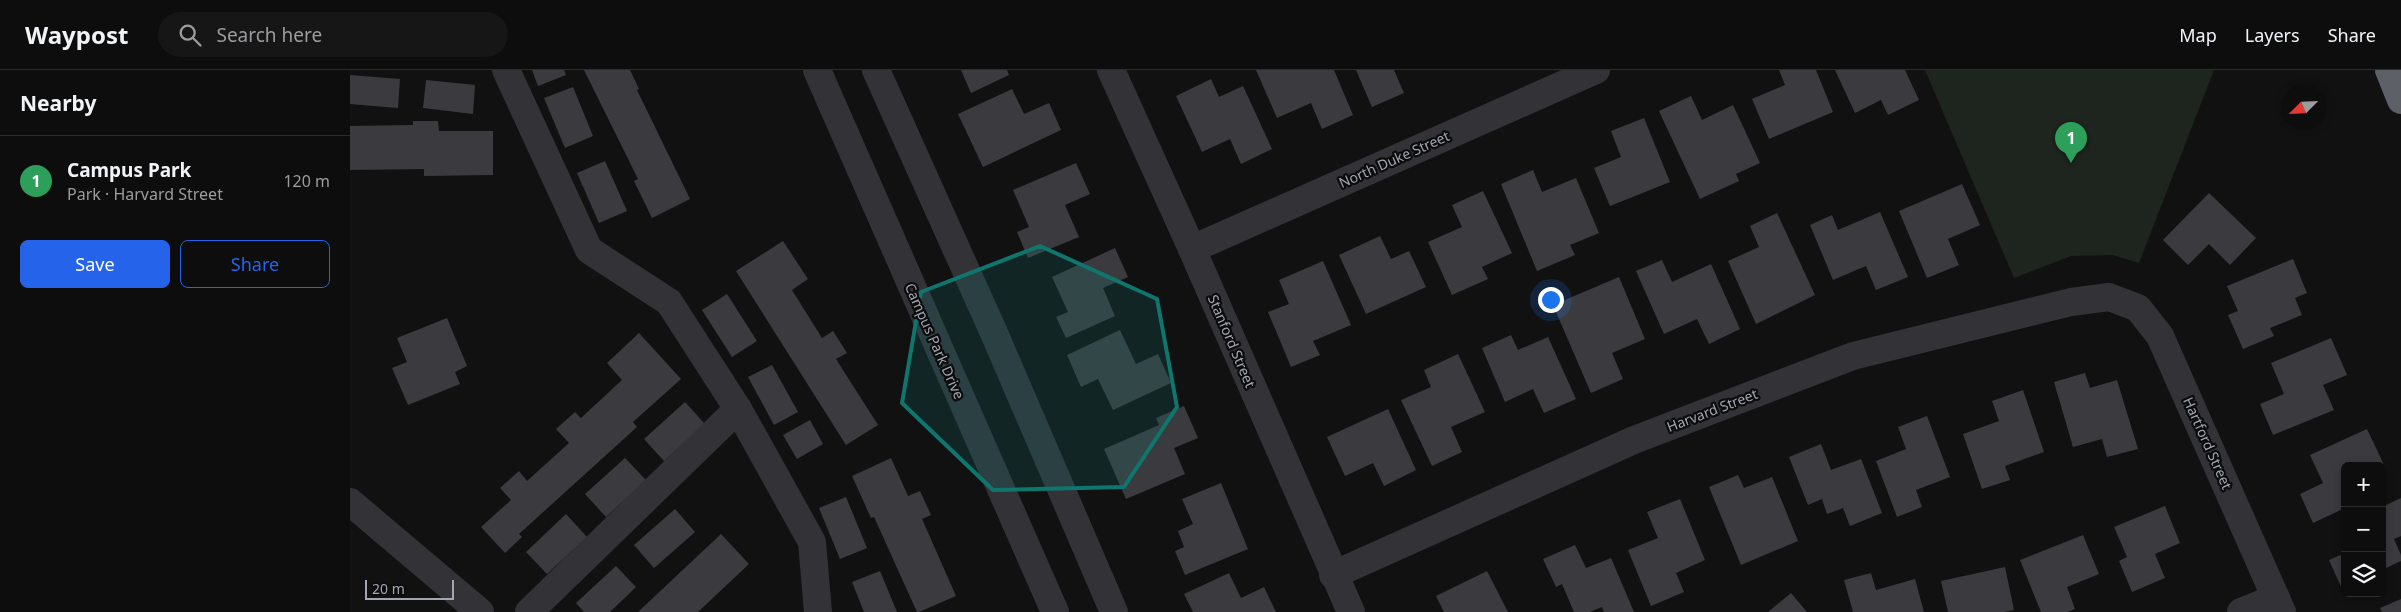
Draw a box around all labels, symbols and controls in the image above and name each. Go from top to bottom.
search box [158,12,508,57]
text: Waypost [25,18,128,51]
icon: search [176,21,204,49]
text: Search here [216,22,322,48]
text: Map [2179,23,2217,47]
text: Layers [2245,23,2300,47]
text: Share [2328,23,2376,47]
north arrow [2281,85,2326,130]
text: Nearby [20,89,96,117]
pin: 1 [2055,122,2087,163]
street label: North Duke Street [1336,126,1452,192]
text: Campus Park [67,157,191,183]
text: 1 [31,170,41,192]
text: 120 m [283,170,330,192]
text: Park · Harvard Street [67,183,223,205]
button: Save [20,240,170,288]
button: Share [180,240,330,288]
street label: Campus Park Drive [901,280,969,402]
your location [1538,287,1564,313]
street label: Stanford Street [1204,292,1260,390]
street label: Harvard Street [1664,384,1760,436]
street label: Hartford Street [2179,394,2237,492]
map controls [2341,462,2386,597]
button: + [2341,462,2386,507]
button: − [2341,507,2386,552]
button: layers [2341,552,2386,597]
scale bar [365,577,454,600]
text: 20 m [372,579,405,598]

